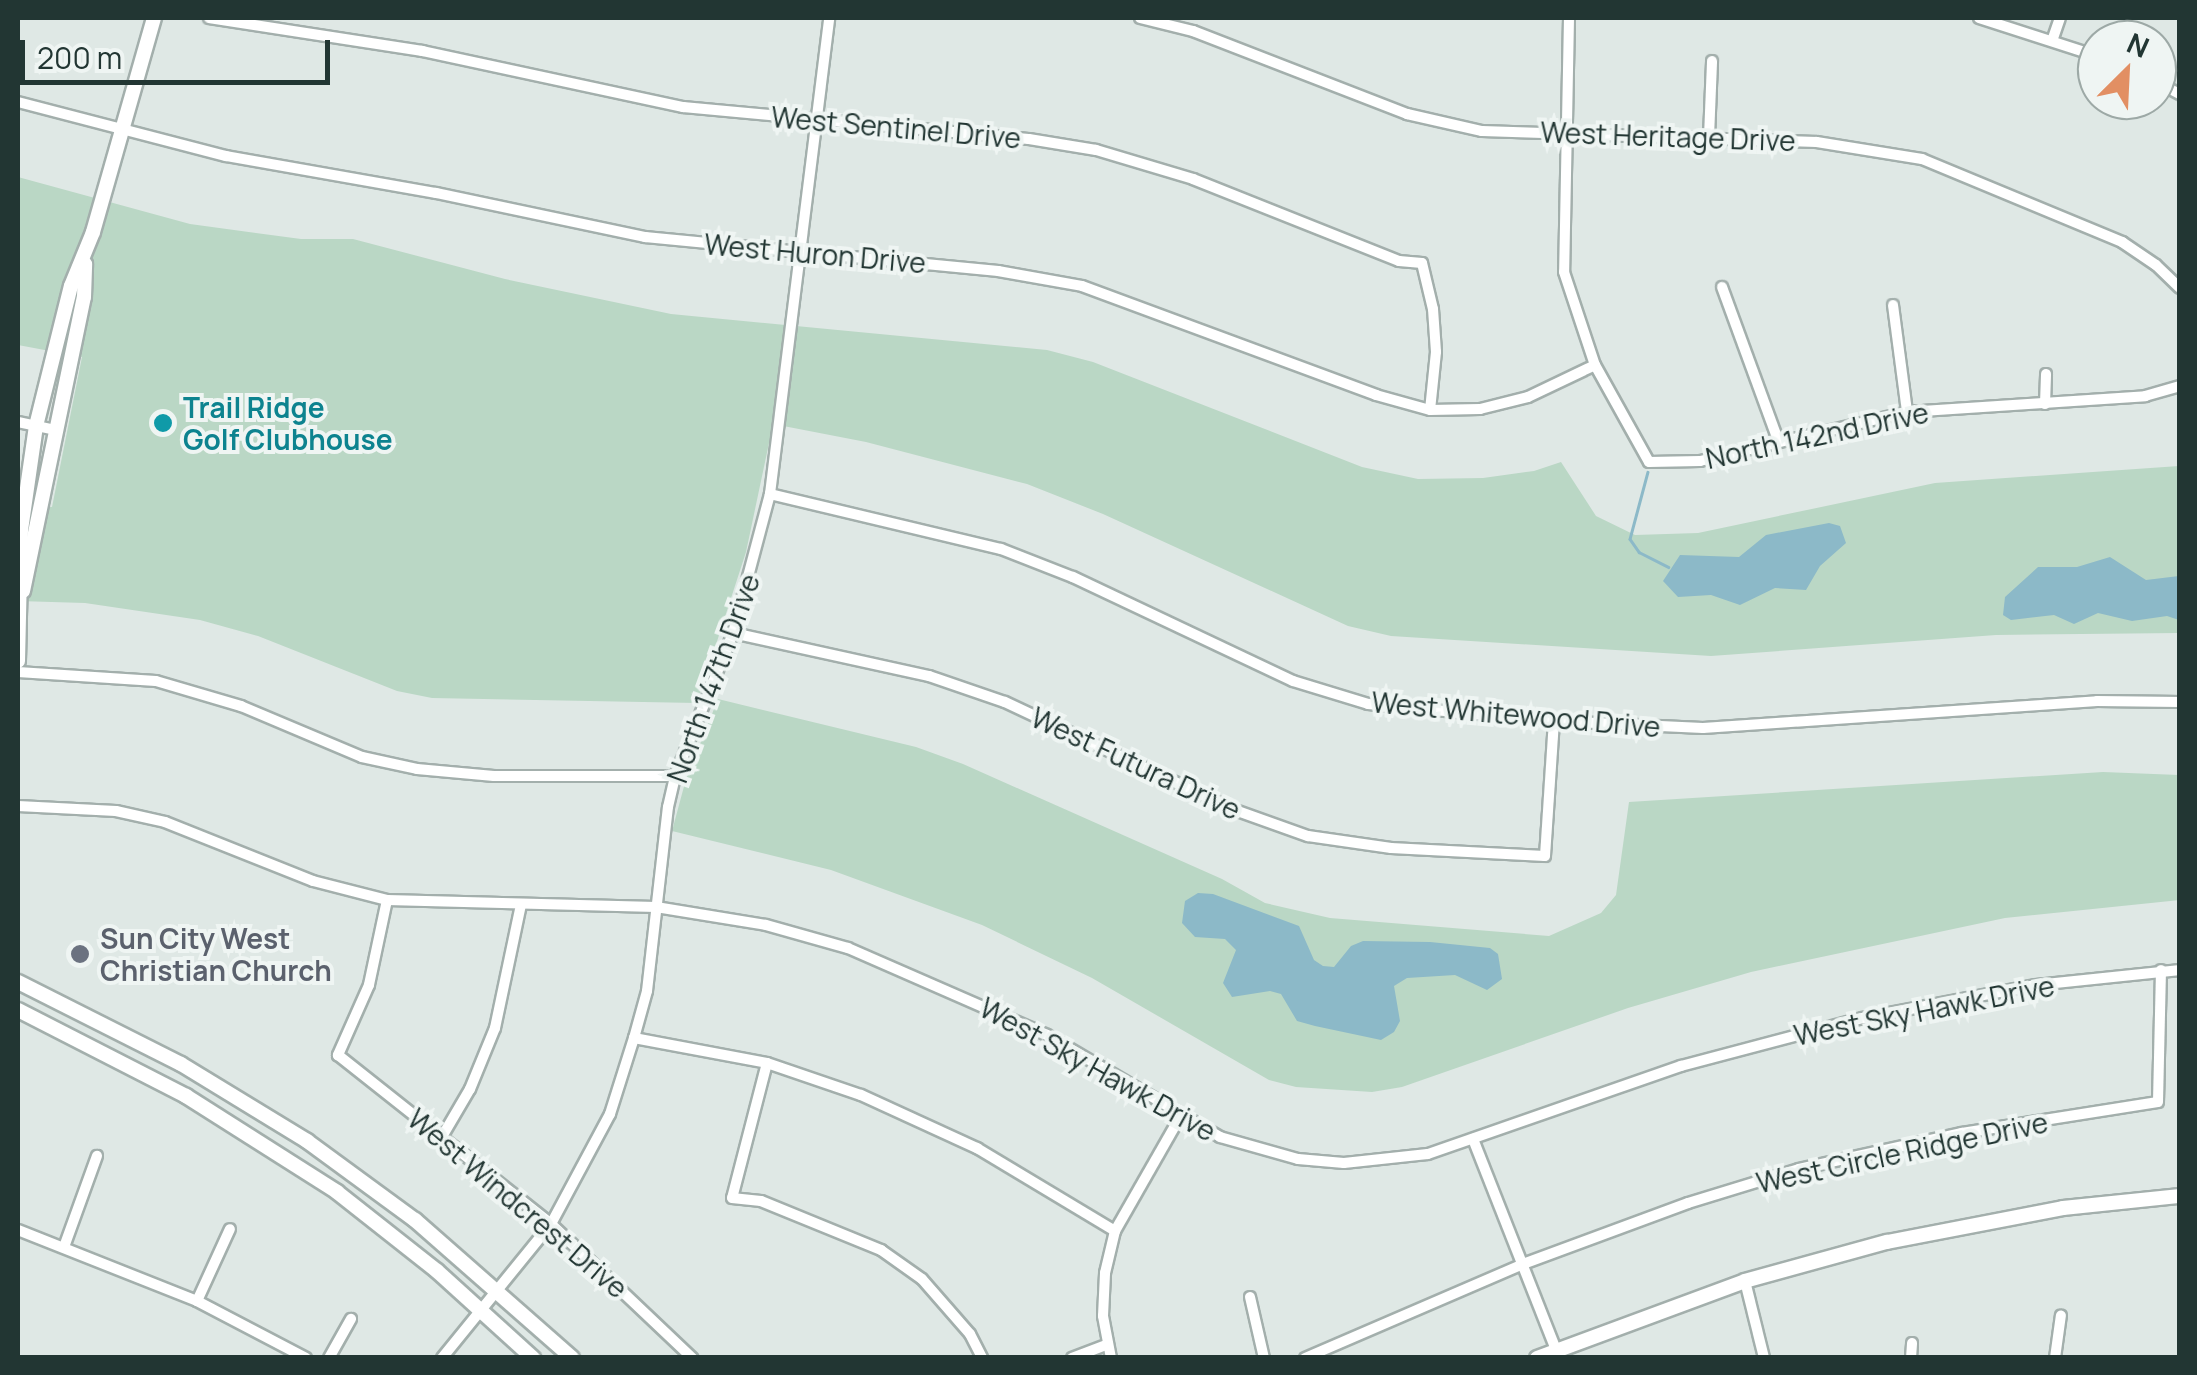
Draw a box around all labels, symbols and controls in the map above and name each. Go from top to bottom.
scale bar [25,20,335,82]
north arrow [2077,20,2177,120]
text: N [2121,23,2155,66]
text: 200 m [37,37,122,78]
street label: West Sentinel Drive [770,99,1022,155]
street label: West Heritage Drive [1540,115,1796,157]
street label: West Huron Drive [703,227,927,279]
place label: Trail Ridge Golf Clubhouse [183,390,392,456]
street label: North 142nd Drive [1703,395,1931,475]
marker: Trail Ridge Golf Clubhouse [152,412,174,434]
street label: North 147th Drive [660,569,766,787]
street label: West Whitewood Drive [1370,685,1662,743]
street label: West Futura Drive [1026,700,1246,826]
place label: Sun City West Christian Church [100,921,332,987]
marker: Sun City West Christian Church [69,943,91,965]
street label: West Sky Hawk Drive [1791,968,2057,1052]
street label: West Sky Hawk Drive [974,990,1222,1148]
street label: West Windcrest Drive [401,1101,635,1305]
street label: West Circle Ridge Drive [1753,1105,2051,1199]

